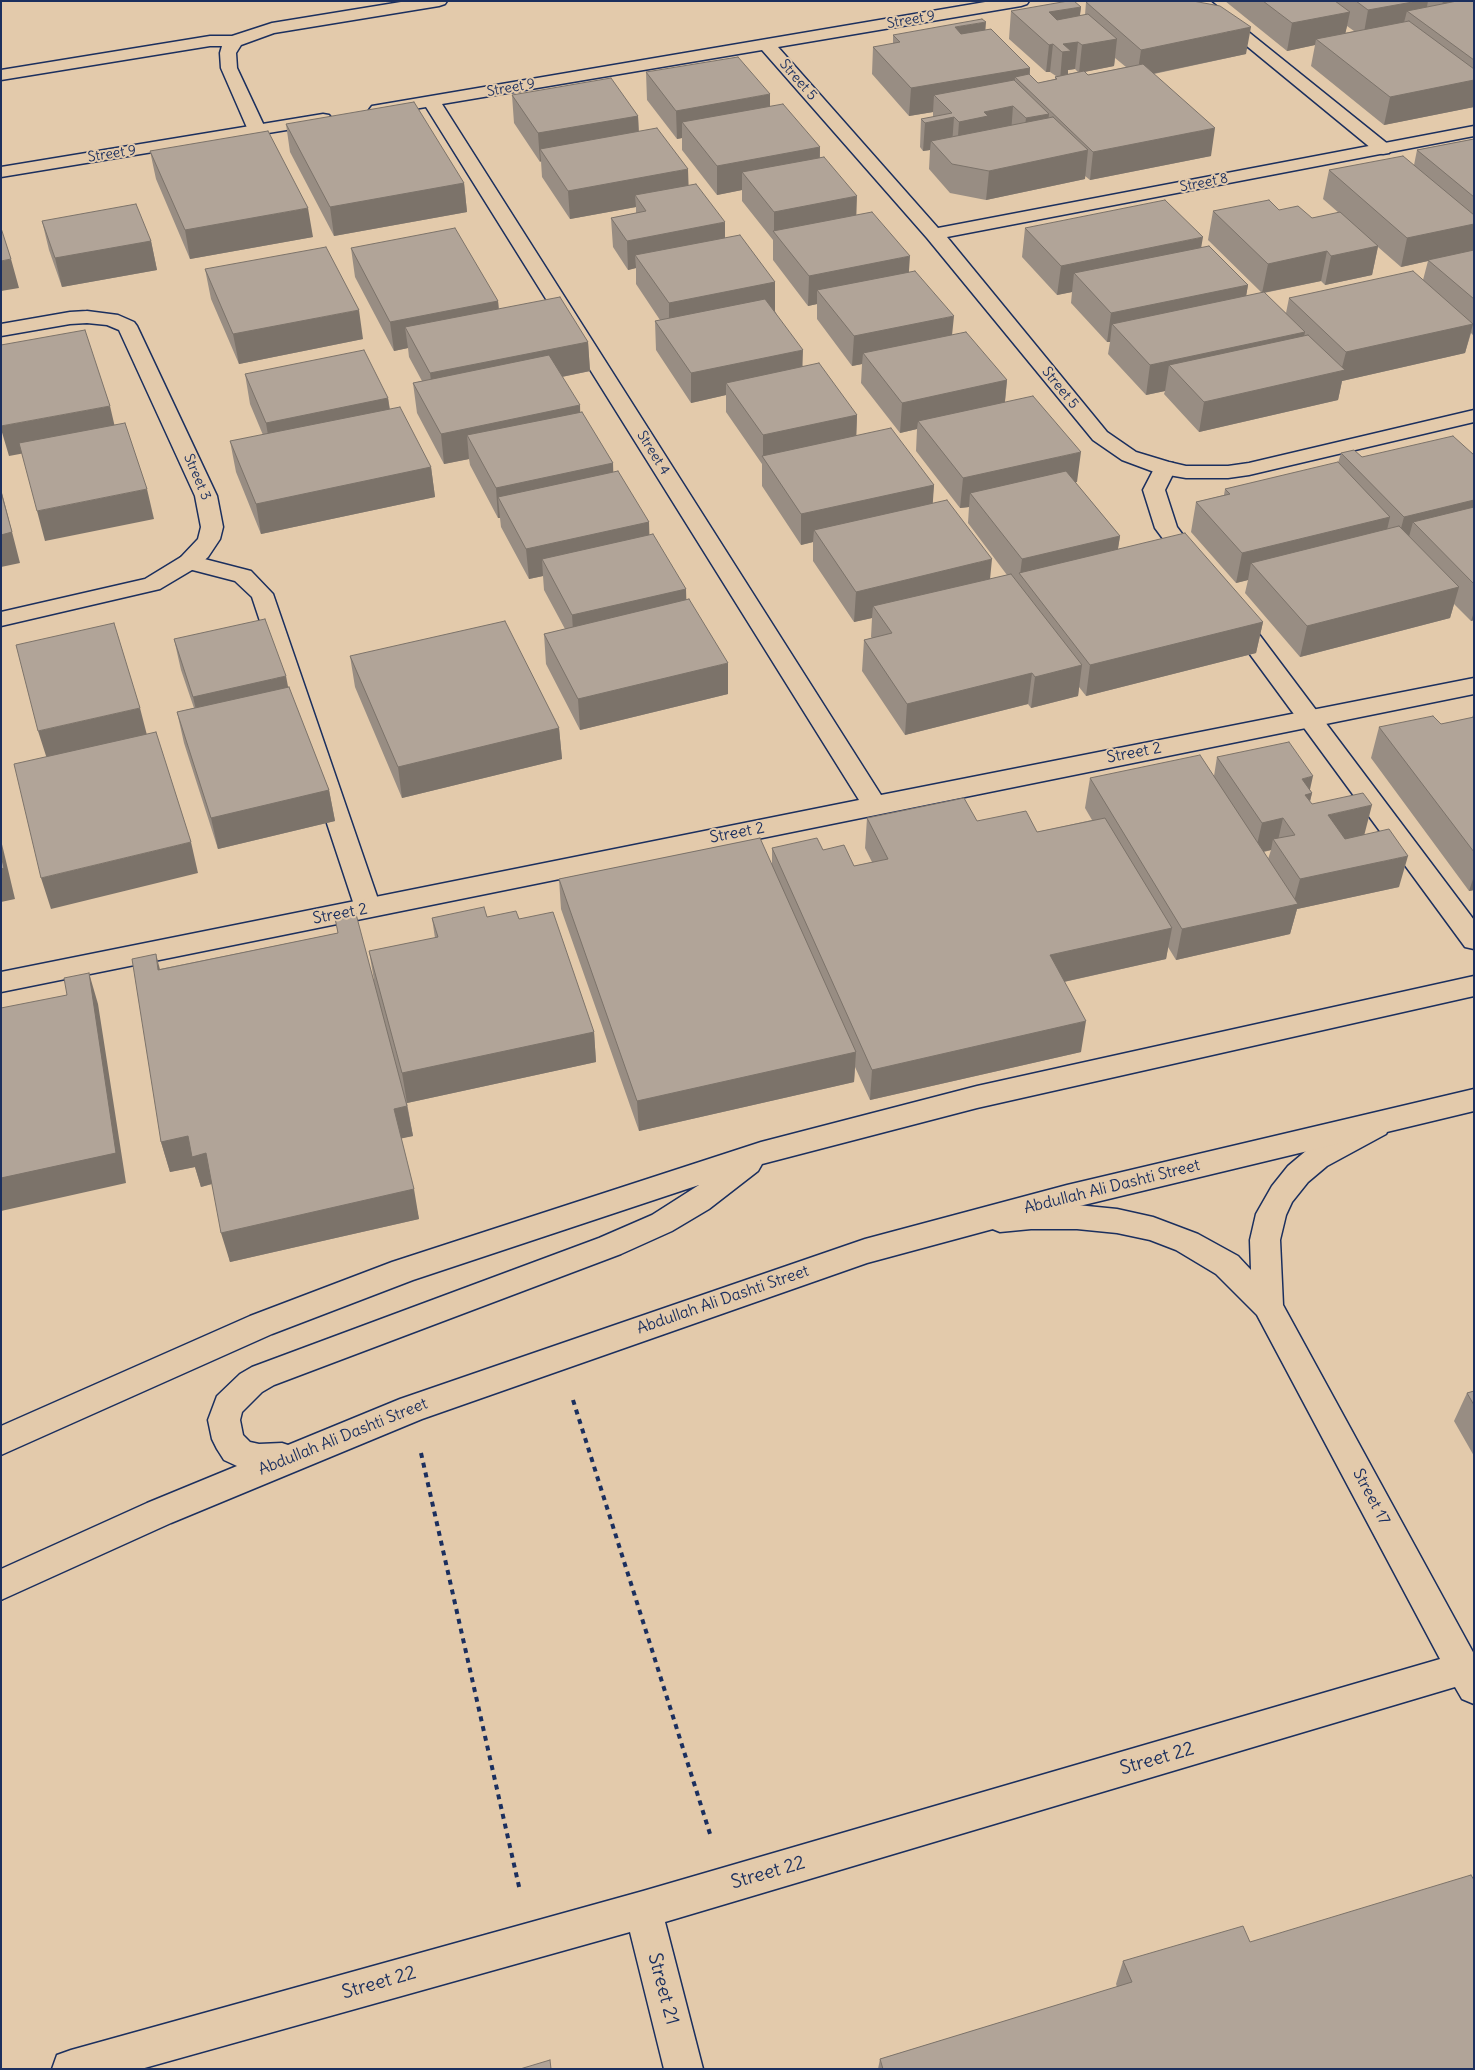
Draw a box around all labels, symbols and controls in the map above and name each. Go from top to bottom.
street label: Street 9 [886,7,936,33]
street label: Street 5 [776,56,820,104]
street label: Street 9 [486,75,536,101]
street label: Street 9 [87,142,137,166]
street label: Street 8 [1178,170,1230,196]
street label: Street 5 [1038,364,1082,412]
street label: Street 4 [633,428,673,478]
street label: Street 3 [180,451,214,503]
street label: Street 2 [1105,738,1163,768]
street label: Street 2 [708,818,766,848]
street label: Street 2 [311,899,369,929]
street label: Abdullah Ali Dashti Street [1022,1156,1202,1218]
street label: Abdullah Ali Dashti Street [634,1261,812,1339]
street label: Abdullah Ali Dashti Street [256,1394,430,1480]
street label: Street 17 [1348,1466,1394,1528]
street label: Street 22 [1117,1738,1197,1780]
street label: Street 22 [728,1852,808,1894]
street label: Street 21 [643,1951,683,2027]
street label: Street 22 [339,1962,419,2004]

